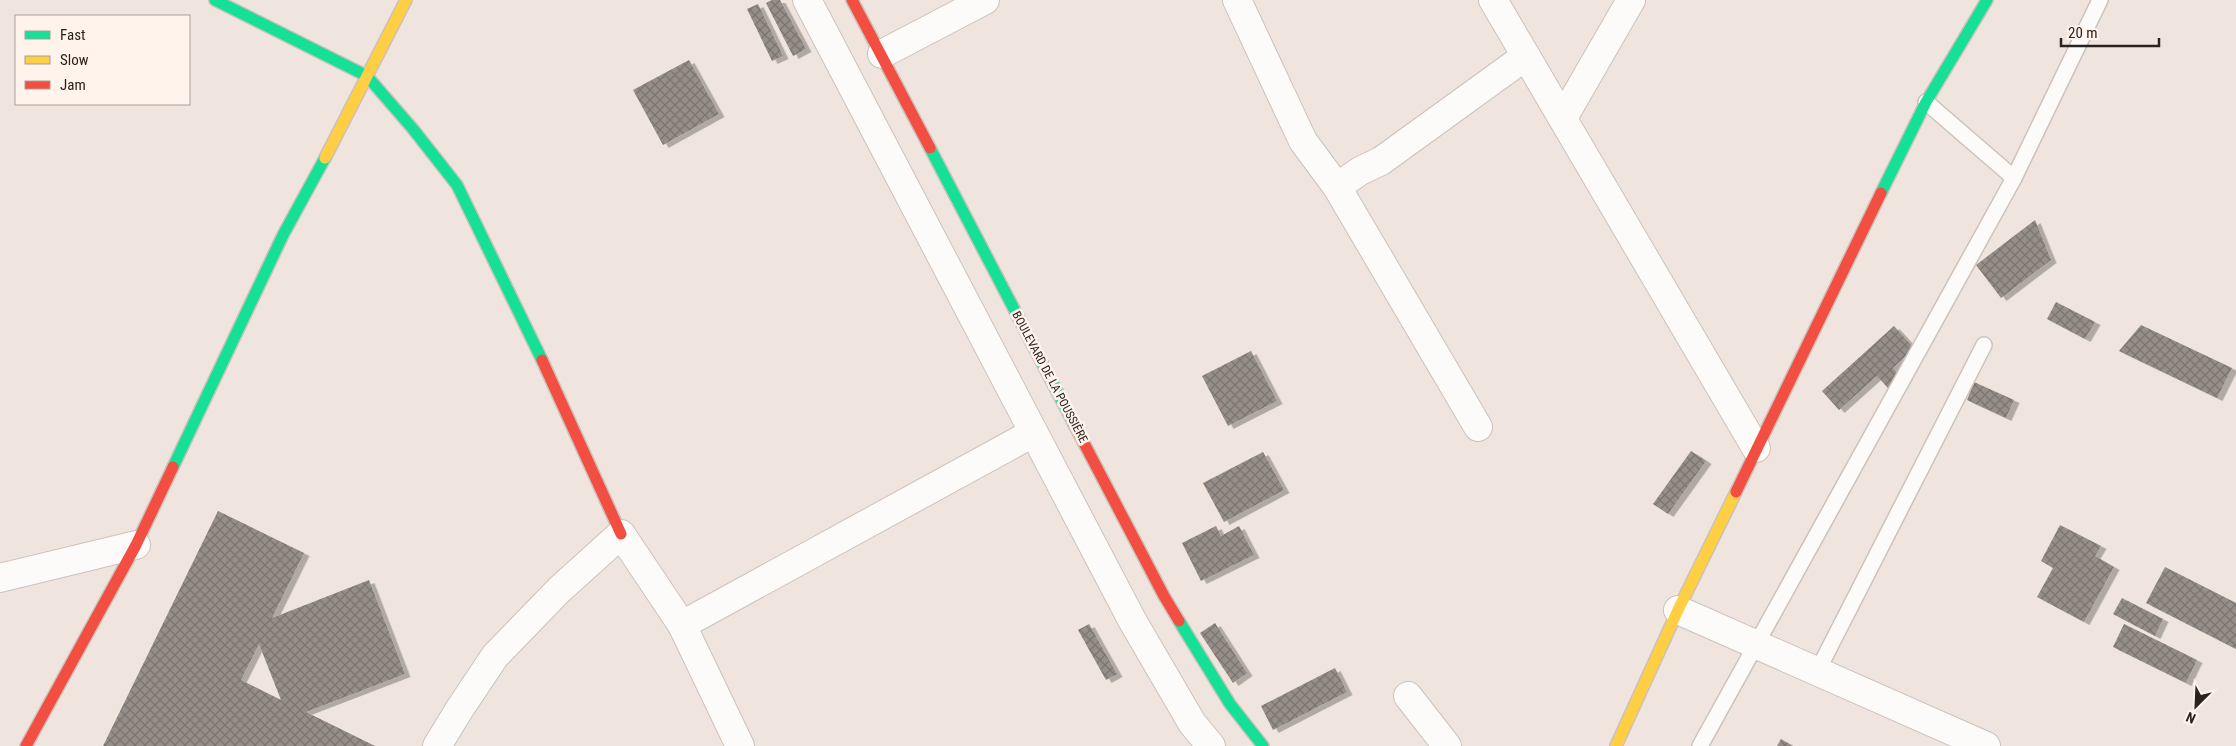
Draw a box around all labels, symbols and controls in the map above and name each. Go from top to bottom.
legend [15,15,190,105]
scale bar [2061,15,2158,47]
text: 20 m [2068,24,2098,42]
text: Fast [60,26,85,44]
text: Slow [60,51,89,69]
text: Jam [60,76,86,94]
street label: BOULEVARD DE LA POUSSIÈRE [1009,308,1092,445]
north arrow [2171,681,2221,731]
text: N [2184,709,2198,727]

